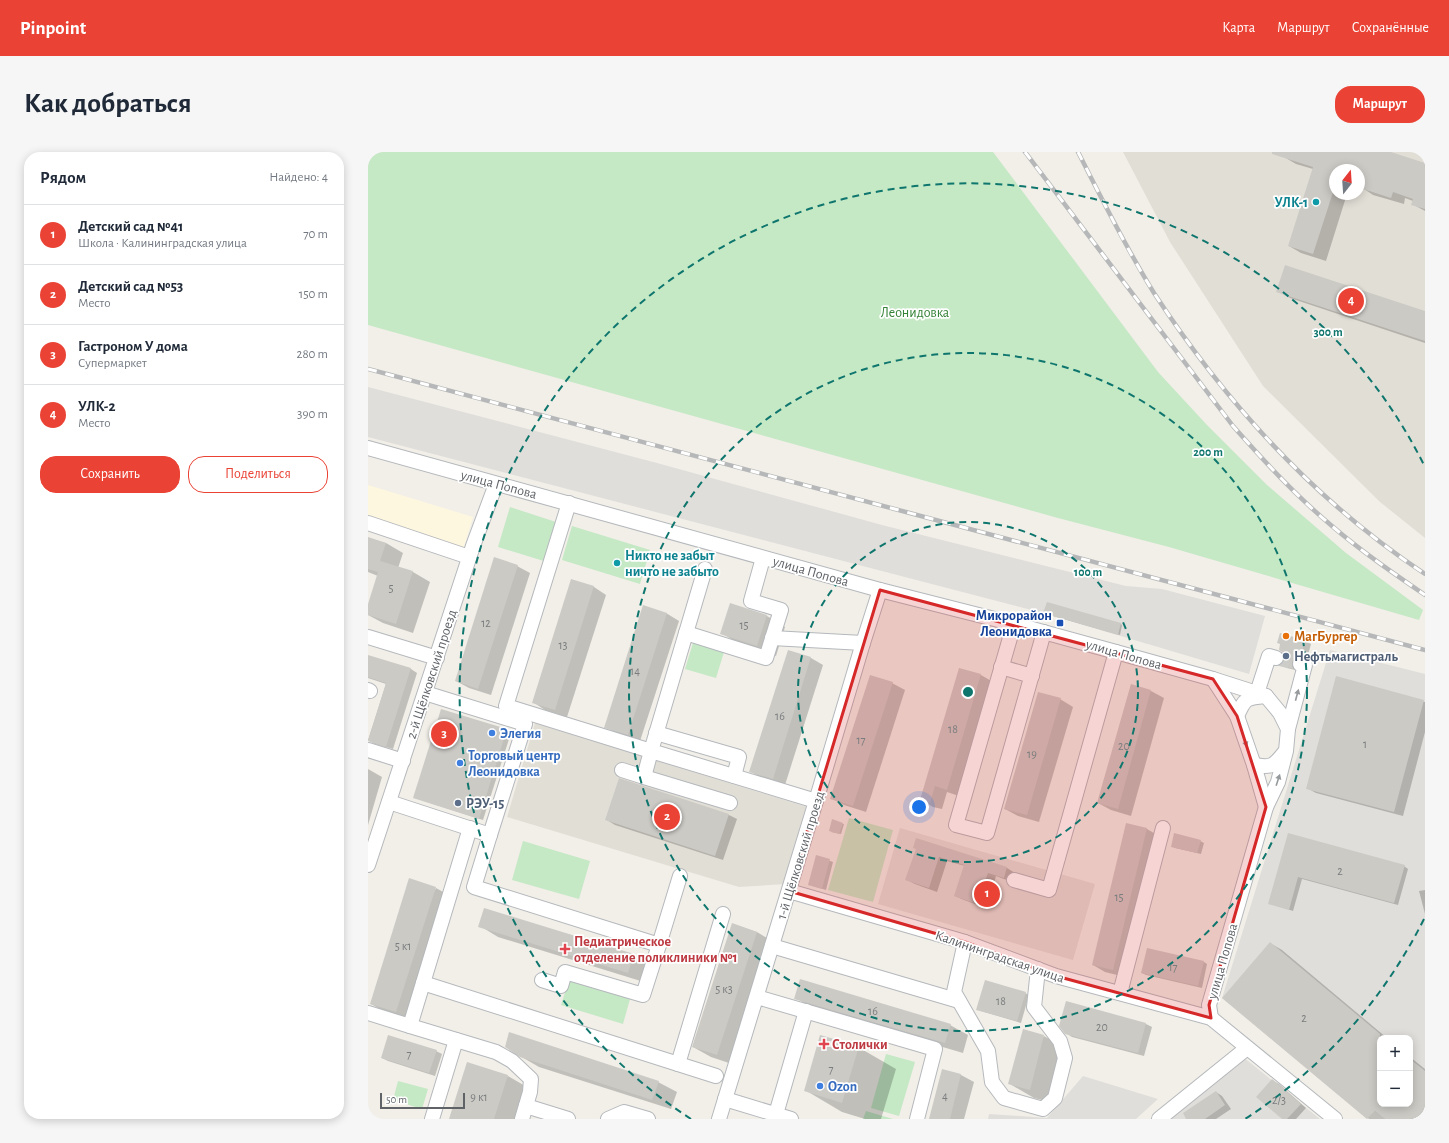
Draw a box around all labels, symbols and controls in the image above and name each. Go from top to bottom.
text: Pinpoint [20,19,86,38]
text: Карта [1222,21,1255,35]
text: Маршрут [1277,21,1330,35]
text: Сохранённые [1352,21,1429,35]
button: Маршрут [1335,86,1425,123]
text: Как добраться [24,90,192,118]
north arrow [1329,164,1365,200]
text: Рядом [40,169,86,186]
text: Найдено: 4 [269,171,328,184]
place label: УЛК-1 [1275,196,1308,210]
marker: УЛК-1 [1311,197,1321,207]
text: Детский сад №41 [78,219,183,234]
text: 1 [51,228,55,241]
text: 70 m [303,228,328,241]
text: Школа · Калининградская улица [78,237,247,250]
text: Детский сад №53 [78,279,183,294]
pin: 4 [1338,286,1364,316]
text: 2 [50,288,56,301]
text: 150 m [299,288,328,301]
text: Место [78,297,110,310]
park label: Леонидовка [881,306,950,320]
text: 300 m [1313,326,1343,338]
text: Гастроном У дома [78,339,188,354]
text: 3 [50,348,56,361]
text: 280 m [297,348,328,361]
text: Супермаркет [78,357,147,370]
text: УЛК-2 [78,399,115,414]
text: 4 [50,408,56,421]
text: 390 m [297,408,328,421]
text: Место [78,417,110,430]
text: 200 m [1193,446,1223,458]
button: Сохранить [40,456,180,493]
button: Поделиться [188,456,328,493]
street label: улица Попова [458,468,539,502]
place label: Никто не забыт ничто не забыто [625,549,719,579]
street label: улица Попова [770,554,851,590]
marker: Никто не забыт ничто не забыто [612,558,622,568]
text: 100 m [1074,566,1102,578]
house number: 5 [388,582,394,594]
street label: 2-й Щёлковский проезд [404,608,459,741]
place label: Микрорайон Леонидовка [976,609,1052,639]
house number: 12 [481,617,491,629]
marker: Микрорайон Леонидовка [1055,618,1065,628]
house number: 15 [739,619,749,631]
place label: МагБургер [1294,630,1358,644]
marker: МагБургер [1281,631,1291,641]
street label: улица Попова [1083,637,1164,673]
house number: 13 [558,639,568,651]
place label: Нефтьмагистраль [1294,650,1398,664]
marker: Нефтьмагистраль [1281,651,1291,661]
house number: 14 [630,665,640,677]
centre of rings [961,685,975,699]
one-way arrow [1294,689,1300,701]
house number: 16 [775,710,785,722]
pin: 3 [431,719,457,749]
house number: 18 [948,723,958,735]
place label: Элегия [500,727,541,741]
marker: Элегия [487,728,497,738]
house number: 17 [856,734,866,746]
one-way arrow [1243,735,1249,747]
house number: 1 [1363,738,1367,750]
house number: 20 [1118,740,1130,752]
house number: 19 [1027,748,1037,760]
place label: Торговый центр Леонидовка [468,749,561,779]
marker: Торговый центр Леонидовка [455,758,465,768]
one-way arrow [1275,773,1281,785]
street label: 1-й Щёлковский проезд [775,789,827,921]
place label: РЭУ-15 [466,797,504,811]
your location [909,797,929,817]
marker: РЭУ-15 [453,798,463,808]
pin: 2 [654,802,680,832]
house number: 2 [1337,865,1343,877]
pin: 1 [974,879,1000,909]
house number: 15 [1114,891,1124,903]
street label: улица Попова [1205,921,1241,1002]
street label: Калининградская улица [933,928,1067,986]
place label: Педиатрическое отделение поликлиники №1 [574,935,738,965]
house number: 5 к1 [395,940,411,952]
marker: Педиатрическое отделение поликлиники №1 [559,943,571,955]
house number: 17 [1168,961,1178,973]
house number: 5 к3 [715,983,733,995]
house number: 18 [996,995,1006,1007]
house number: 16 [868,1005,878,1017]
house number: 2 [1301,1012,1307,1024]
house number: 20 [1096,1021,1108,1033]
map controls [1377,1035,1413,1107]
button: + [1377,1035,1413,1071]
place label: Столички [832,1038,888,1052]
marker: Столички [819,1039,829,1049]
house number: 7 [406,1048,412,1060]
house number: 7 [828,1063,834,1075]
button: − [1377,1071,1413,1107]
place label: Ozon [828,1080,857,1094]
marker: Ozon [815,1081,825,1091]
house number: 4 [942,1090,948,1102]
scale bar [380,1091,465,1110]
house number: 9 к1 [470,1091,488,1103]
text: 50 m [386,1094,407,1105]
house number: 2/3 [1272,1094,1286,1106]

